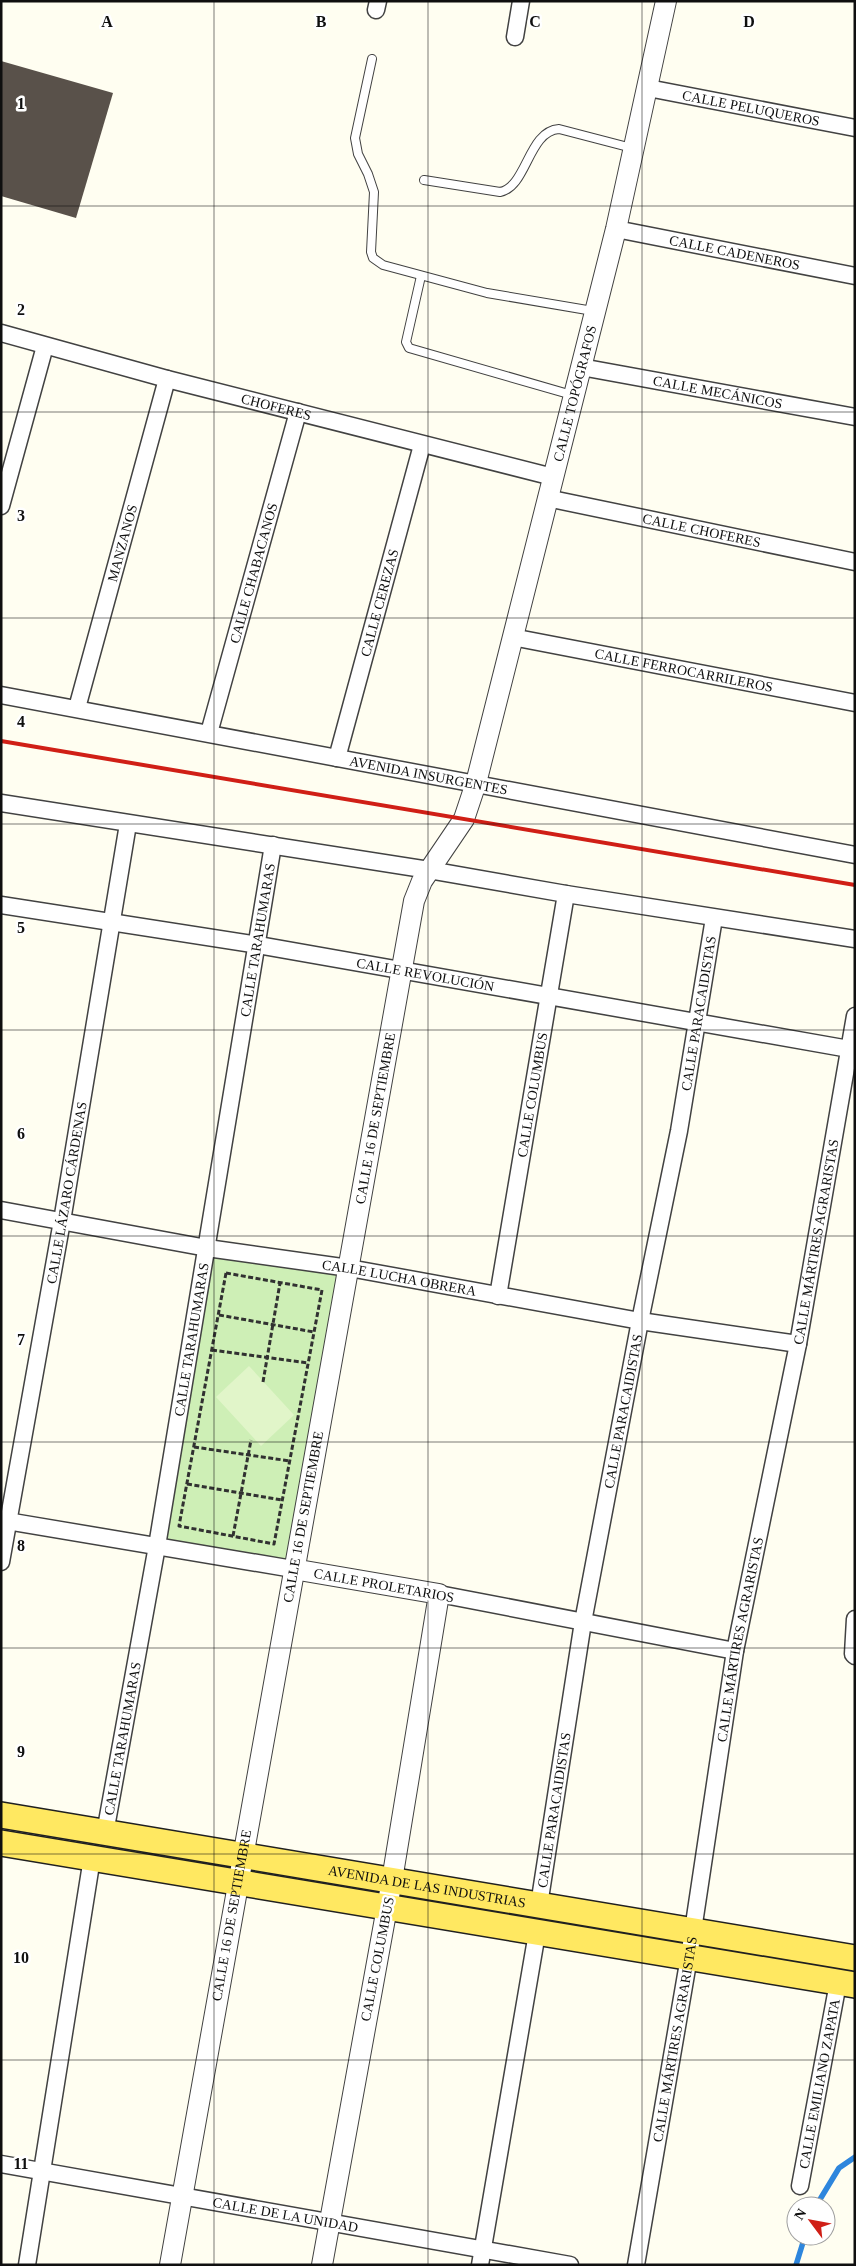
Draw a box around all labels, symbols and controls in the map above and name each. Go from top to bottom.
text: A [101,13,113,30]
text: B [316,13,327,30]
text: C [529,13,541,30]
text: D [743,13,755,30]
street label: CALLE PELUQUEROS [681,88,821,129]
text: 1 [17,95,25,112]
street label: CALLE CADENEROS [668,233,801,273]
text: 2 [17,301,25,318]
street label: CALLE TOPÓGRAFOS [551,324,599,463]
street label: CALLE MECÁNICOS [652,373,784,412]
street label: CHOFERES [240,391,313,423]
street label: CALLE CHABACANOS [227,501,280,645]
street label: MANZANOS [105,503,140,583]
text: 3 [17,507,25,524]
street label: CALLE CHOFERES [641,511,762,550]
street label: CALLE CEREZAS [358,547,401,658]
street label: CALLE FERROCARRILEROS [593,646,774,695]
text: 4 [17,713,25,730]
street label: AVENIDA INSURGENTES [348,753,509,798]
street label: CALLE TARAHUMARAS [238,862,278,1018]
text: 5 [17,919,25,936]
street label: CALLE PARACAIDISTAS [679,935,719,1092]
street label: CALLE REVOLUCIÓN [355,955,495,994]
street label: CALLE 16 DE SEPTIEMBRE [353,1031,398,1205]
street label: CALLE COLUMBUS [515,1031,550,1159]
street label: CALLE LÁZARO CÁRDENAS [44,1101,90,1285]
text: 6 [17,1125,25,1142]
street label: CALLE MÁRTIRES AGRARISTAS [791,1138,841,1346]
street label: CALLE LUCHA OBRERA [321,1257,478,1299]
street label: CALLE TARAHUMARAS [172,1262,212,1418]
text: 7 [17,1331,25,1348]
street label: CALLE PARACAIDISTAS [601,1333,645,1490]
street label: CALLE 16 DE SEPTIEMBRE [280,1430,326,1604]
street label: CALLE MÁRTIRES AGRARISTAS [714,1536,766,1743]
text: 8 [17,1537,25,1554]
street label: CALLE PROLETARIOS [312,1566,455,1605]
street label: CALLE TARAHUMARAS [101,1661,144,1816]
street label: CALLE PARACAIDISTAS [535,1732,574,1889]
text: 9 [17,1743,25,1760]
street label: CALLE 16 DE SEPTIEMBRE [209,1828,254,2002]
street label: AVENIDA DE LAS INDUSTRIAS [327,1863,527,1911]
street label: CALLE COLUMBUS [358,1896,397,2023]
street label: CALLE MÁRTIRES AGRARISTAS [650,1936,700,2143]
text: 10 [13,1949,29,1966]
street label: CALLE EMILIANO ZAPATA [796,1997,843,2170]
text: 11 [13,2155,29,2172]
street label: CALLE DE LA UNIDAD [212,2195,359,2235]
north arrow [786,2196,836,2246]
text: N [791,2206,809,2223]

